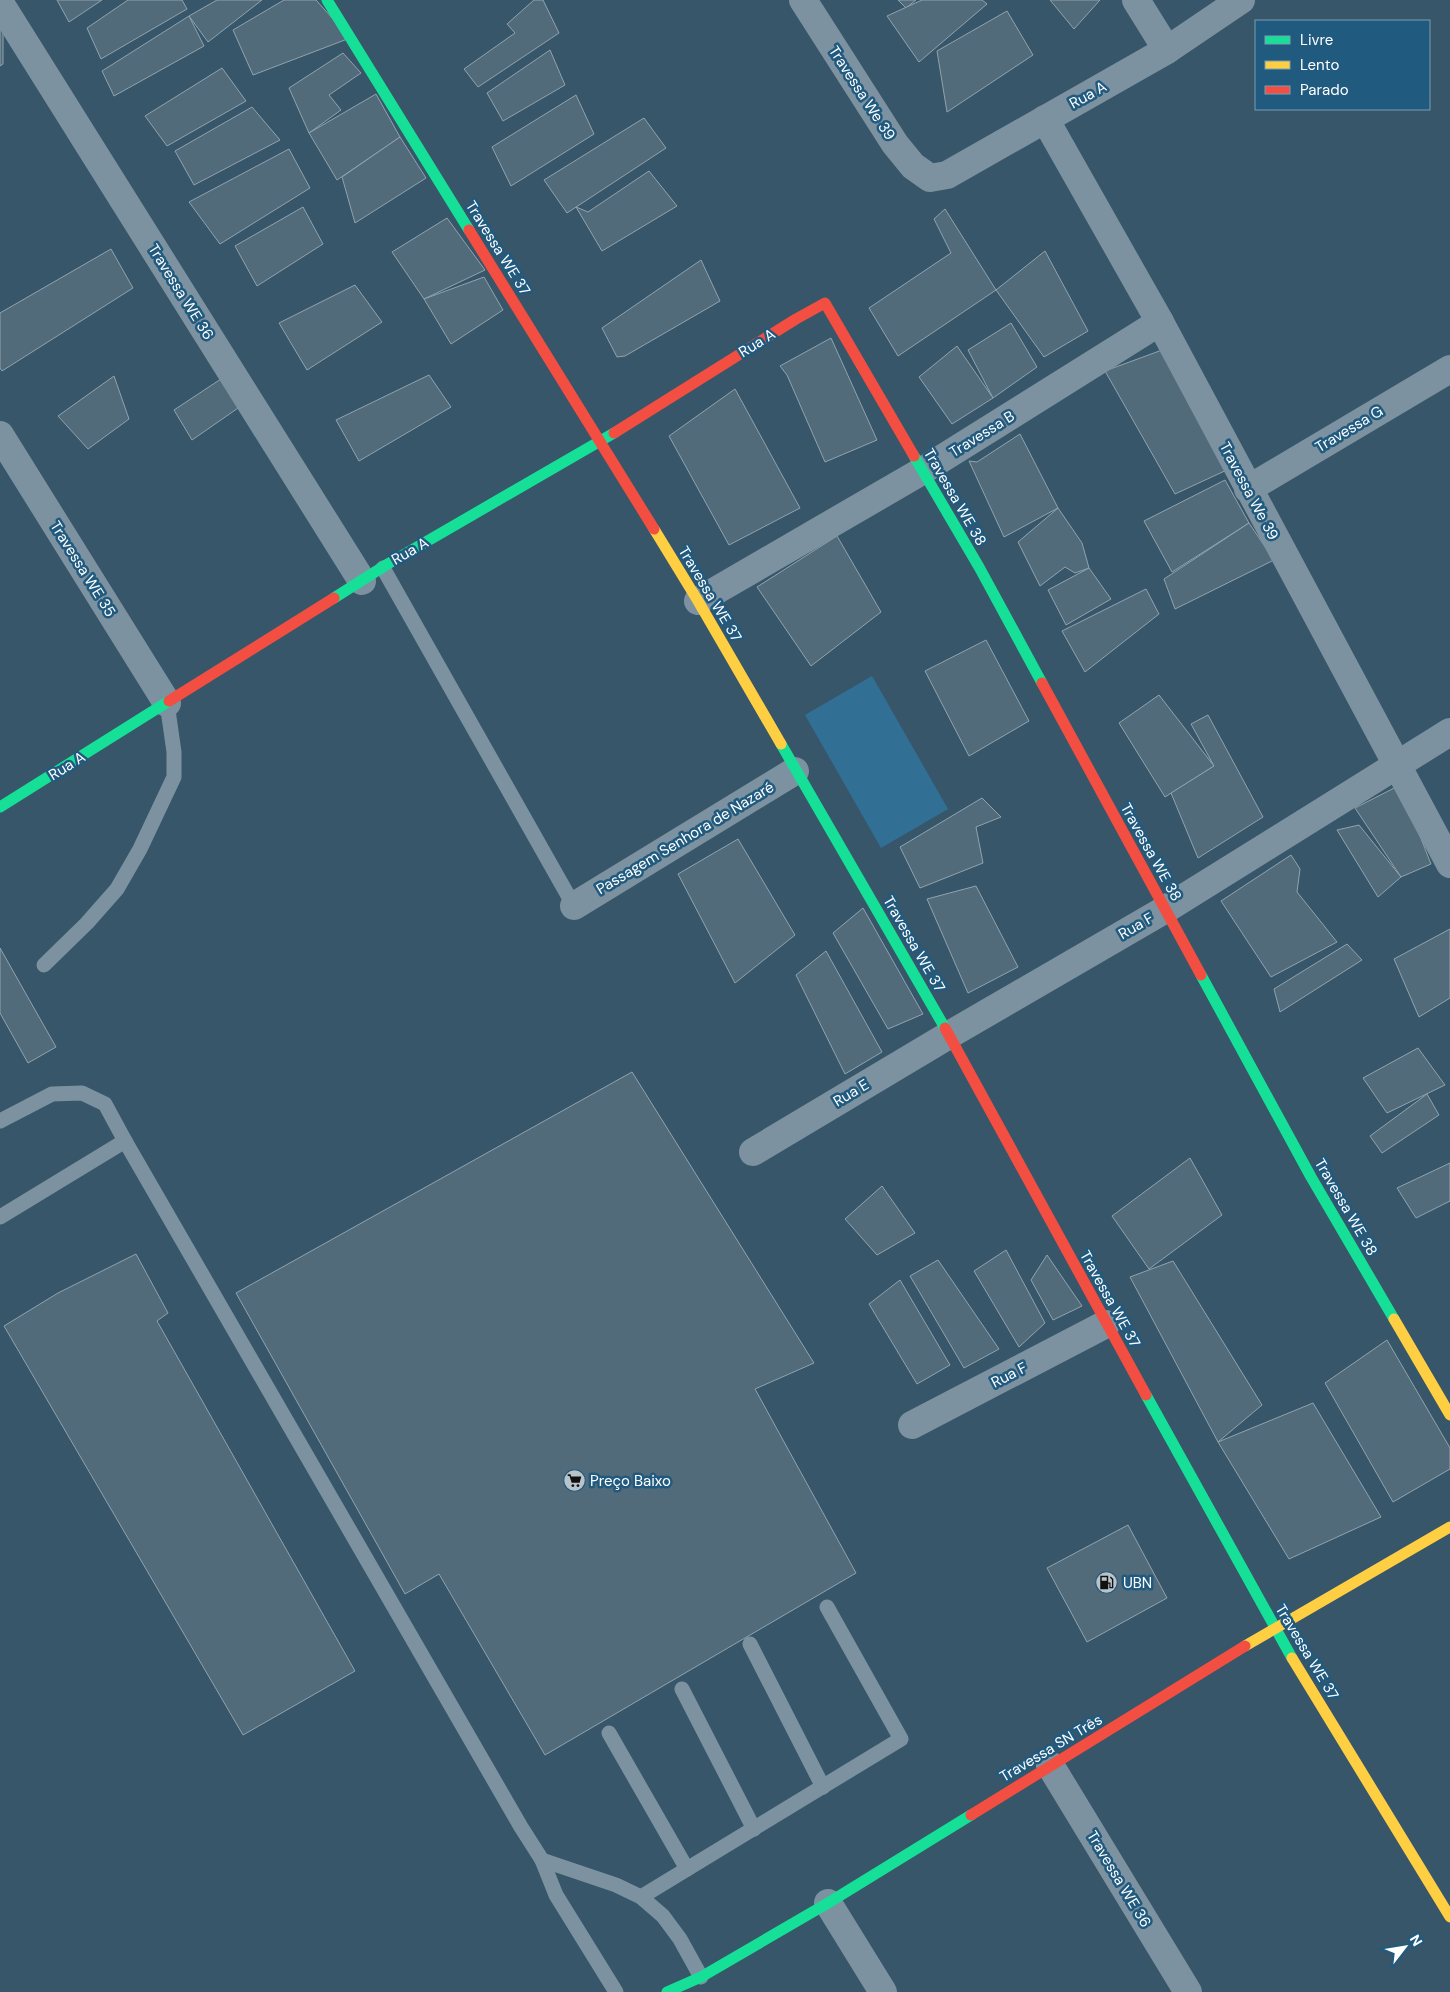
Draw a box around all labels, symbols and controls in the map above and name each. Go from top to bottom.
legend [1255,20,1430,110]
text: Livre [1300,30,1333,50]
street label: Travessa We 39 [824,42,900,144]
text: Lento [1300,55,1339,75]
street label: Rua A [1066,77,1110,113]
text: Parado [1300,80,1349,100]
street label: Travessa WE 37 [461,197,535,299]
street label: Travessa WE 36 [143,240,219,344]
street label: Rua A [735,324,779,362]
street label: Travessa G [1311,401,1387,457]
street label: Travessa B [946,406,1018,462]
street label: Travessa We 39 [1215,438,1283,544]
street label: Travessa WE 38 [919,445,991,549]
street label: Travessa WE 35 [46,517,120,621]
street label: Rua A [388,532,432,570]
street label: Travessa WE 37 [674,543,746,645]
street label: Rua A [45,747,89,785]
street label: Passagem Senhora de Nazaré [592,777,778,899]
street label: Travessa WE 38 [1116,799,1186,905]
street label: Travessa WE 37 [878,892,950,996]
street label: Rua F [1115,908,1157,944]
street label: Rua E [830,1075,872,1111]
street label: Travessa WE 38 [1310,1155,1382,1259]
street label: Travessa WE 37 [1075,1247,1145,1351]
street label: Rua F [988,1358,1030,1392]
supermarket icon: Preço Baixo [562,1469,586,1493]
place label: Preço Baixo [590,1471,671,1491]
fuel station icon: UBN [1095,1571,1119,1595]
place label: UBN [1123,1573,1152,1593]
street label: Travessa WE 37 [1271,1601,1343,1703]
street label: Travessa SN Três [996,1710,1106,1786]
street label: Travessa WE 36 [1082,1827,1156,1931]
north arrow [1380,1922,1430,1972]
text: N [1406,1931,1426,1949]

